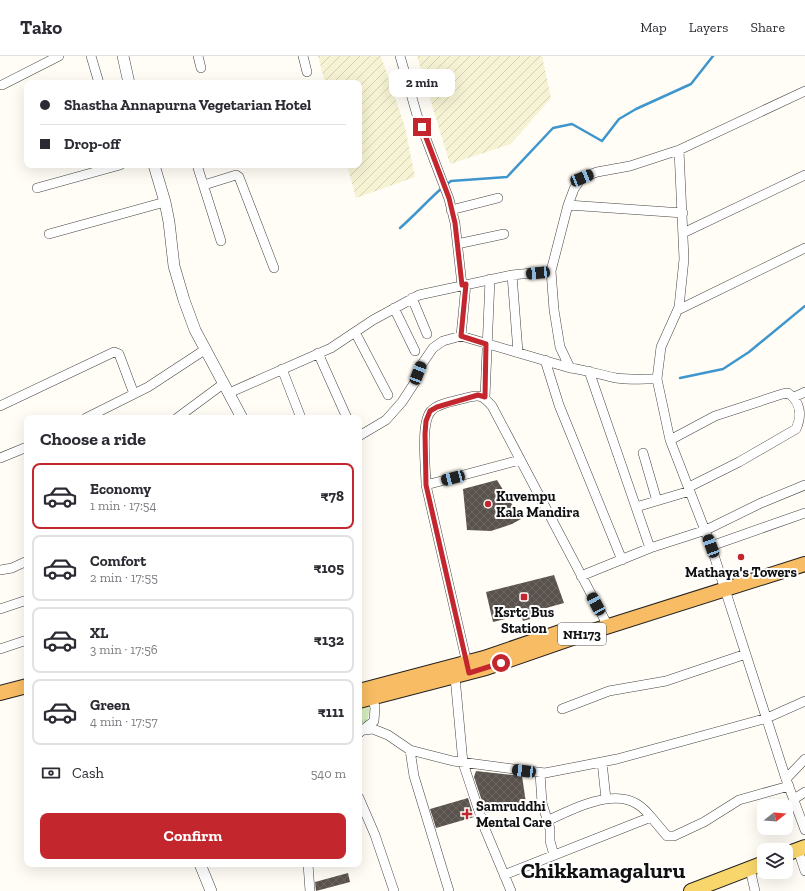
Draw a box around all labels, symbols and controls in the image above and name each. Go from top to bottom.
text: Tako [20,16,62,39]
text: Map [640,19,667,36]
text: Layers [689,19,728,36]
text: Share [750,19,785,36]
callout: 2 min [389,69,455,97]
text: 2 min [406,75,438,90]
text: Shastha Annapurna Vegetarian Hotel [64,96,311,114]
route end [413,118,431,136]
text: Drop-off [64,135,120,153]
car [569,168,595,188]
car [526,266,550,280]
car [408,360,428,386]
text: Choose a ride [40,428,146,450]
car [440,469,466,487]
icon: car [42,478,78,514]
text: Economy [90,480,151,498]
text: ₹78 [320,487,344,505]
place label: Kuvempu Kala Mandira [496,488,580,521]
text: 1 min · 17:54 [90,498,157,513]
marker: Kuvempu Kala Mandira [483,499,493,509]
car [701,533,721,559]
icon: car [42,550,78,586]
text: Comfort [90,552,146,570]
marker: Mathaya's Towers [736,552,746,562]
text: ₹105 [313,559,344,577]
place label: Mathaya's Towers [685,564,798,581]
text: 2 min · 17:55 [90,570,158,585]
car [585,591,607,617]
marker: Ksrtc Bus Station [519,592,529,602]
place label: Ksrtc Bus Station [494,604,555,637]
icon: car [42,622,78,658]
road number: NH173 [558,623,606,645]
text: XL [90,624,108,642]
text: ₹132 [314,631,344,649]
text: 3 min · 17:56 [90,642,158,657]
route start [492,654,510,672]
icon: car [42,694,78,730]
text: Green [90,696,130,714]
text: ₹111 [318,703,344,721]
text: 4 min · 17:57 [90,714,158,729]
icon: cash [40,762,62,784]
text: Cash [72,764,104,782]
car [511,764,537,778]
text: 540 m [311,766,346,781]
place label: Samruddhi Mental Care [476,798,552,831]
north arrow [757,799,793,835]
map controls [757,799,793,879]
marker: Samruddhi Mental Care [461,808,473,820]
button: Confirm [40,813,346,859]
button: layers [757,843,793,879]
district label: Chikkamagaluru [521,857,685,884]

